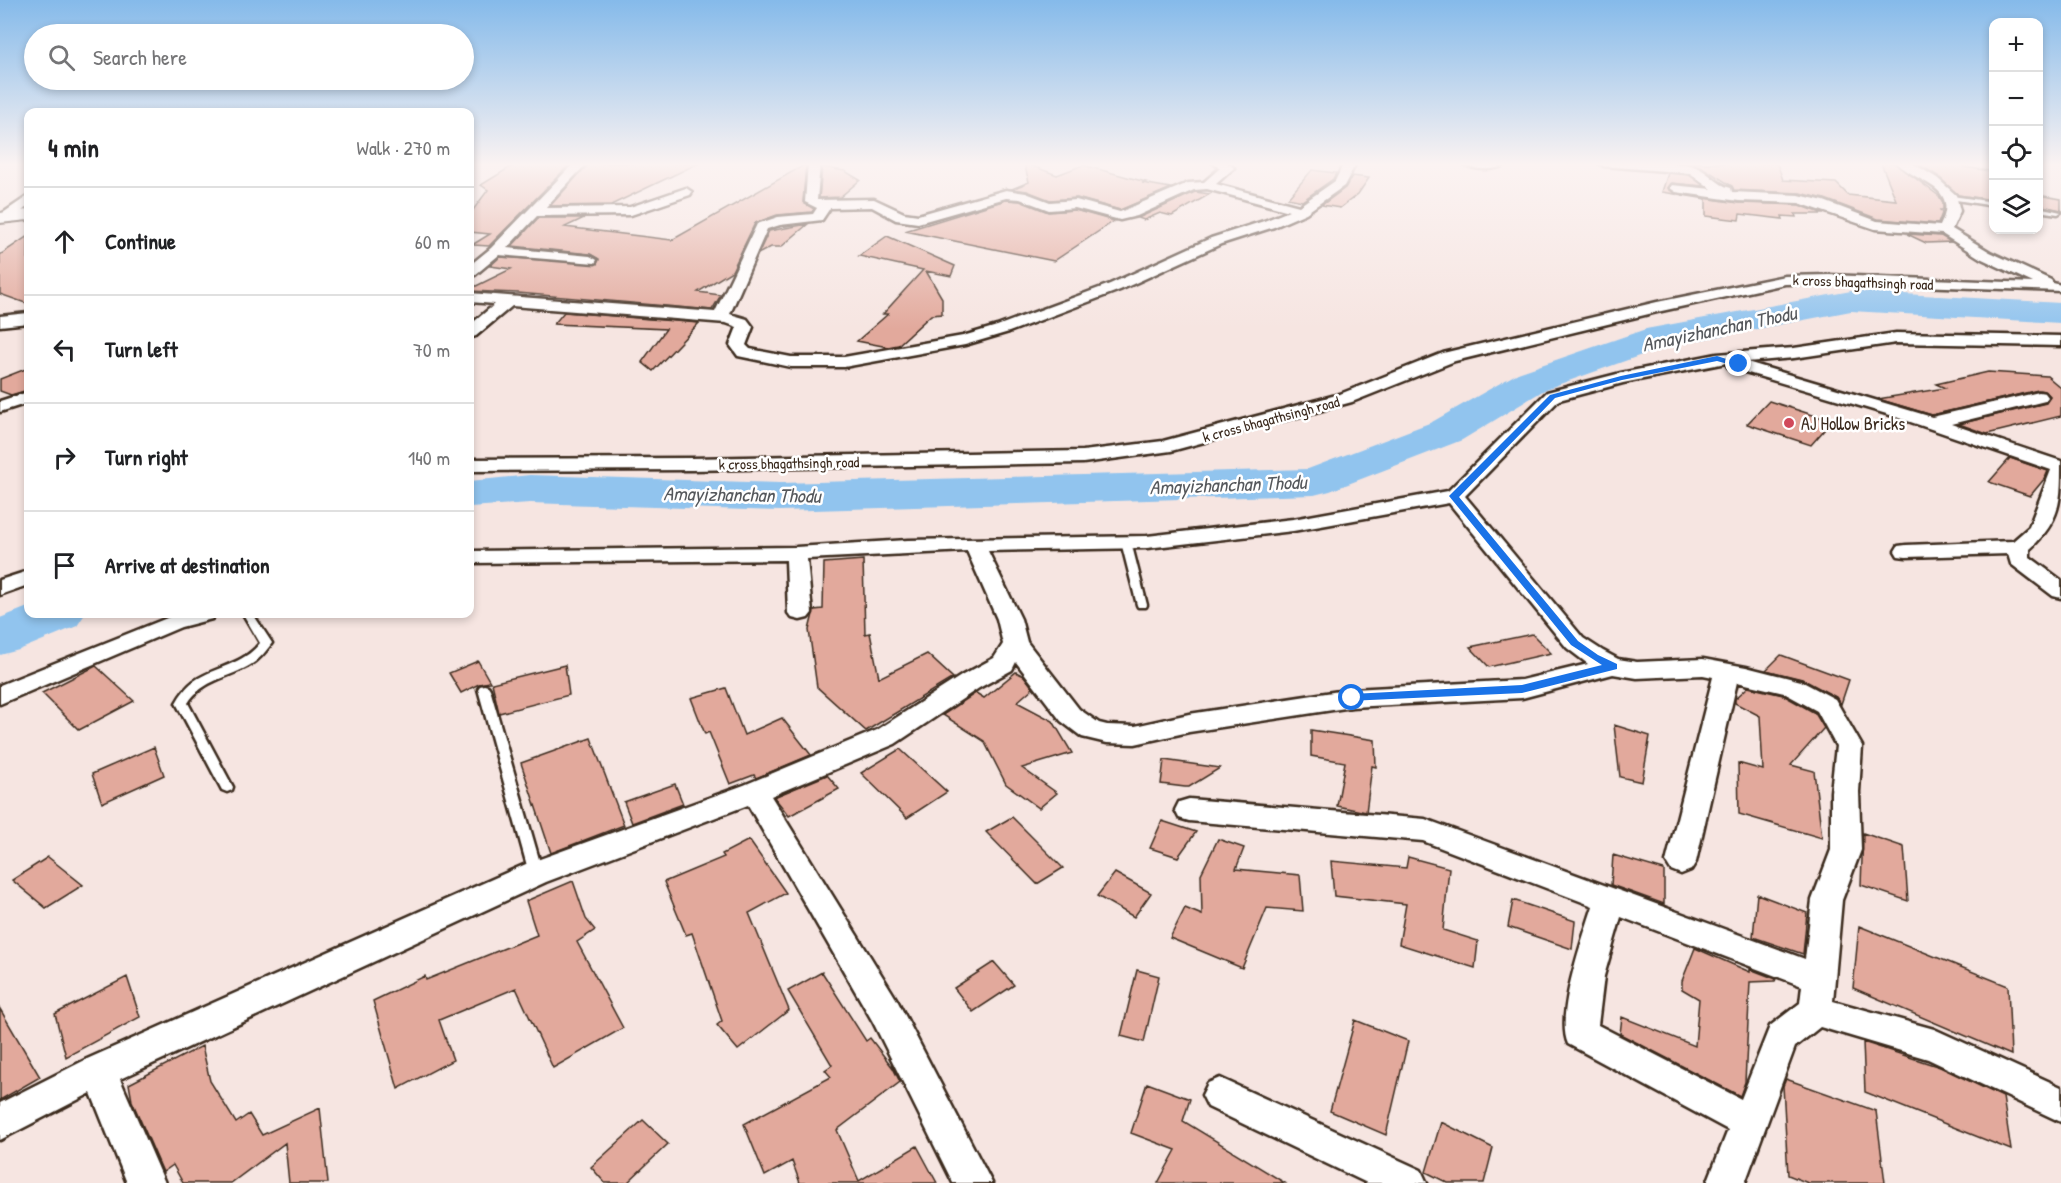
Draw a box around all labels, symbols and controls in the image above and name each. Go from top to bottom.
map controls [1989,18,2043,234]
button: + [1989,18,2043,72]
search box [24,24,474,90]
icon: search [45,41,78,74]
text: Search here [93,42,187,72]
button: − [1989,72,2043,126]
button: locate [1989,126,2043,180]
text: 4 min [48,130,99,165]
text: Walk · 270 m [357,134,450,161]
button: layers [1989,180,2043,234]
icon: ahead [48,225,81,258]
text: Continue [105,226,176,256]
text: 60 m [415,228,450,255]
street label: k cross bhagathsingh road [1792,269,1934,295]
water label: Amayizhanchan Thodu [1639,298,1801,359]
icon: left [48,333,81,366]
text: Turn left [105,334,178,364]
text: 70 m [413,336,450,363]
route end [1725,350,1751,376]
street label: k cross bhagathsingh road [1200,391,1342,447]
place label: AJ Hollow Bricks [1801,411,1905,436]
marker: AJ Hollow Bricks [1782,416,1796,430]
icon: right [48,441,81,474]
text: Turn right [105,442,188,472]
text: 140 m [408,444,450,471]
street label: k cross bhagathsingh road [719,451,860,475]
water label: Amayizhanchan Thodu [1149,468,1309,501]
water label: Amayizhanchan Thodu [663,479,823,510]
icon: arrive [48,549,81,582]
text: Arrive at destination [105,550,270,580]
route start [1338,684,1364,710]

